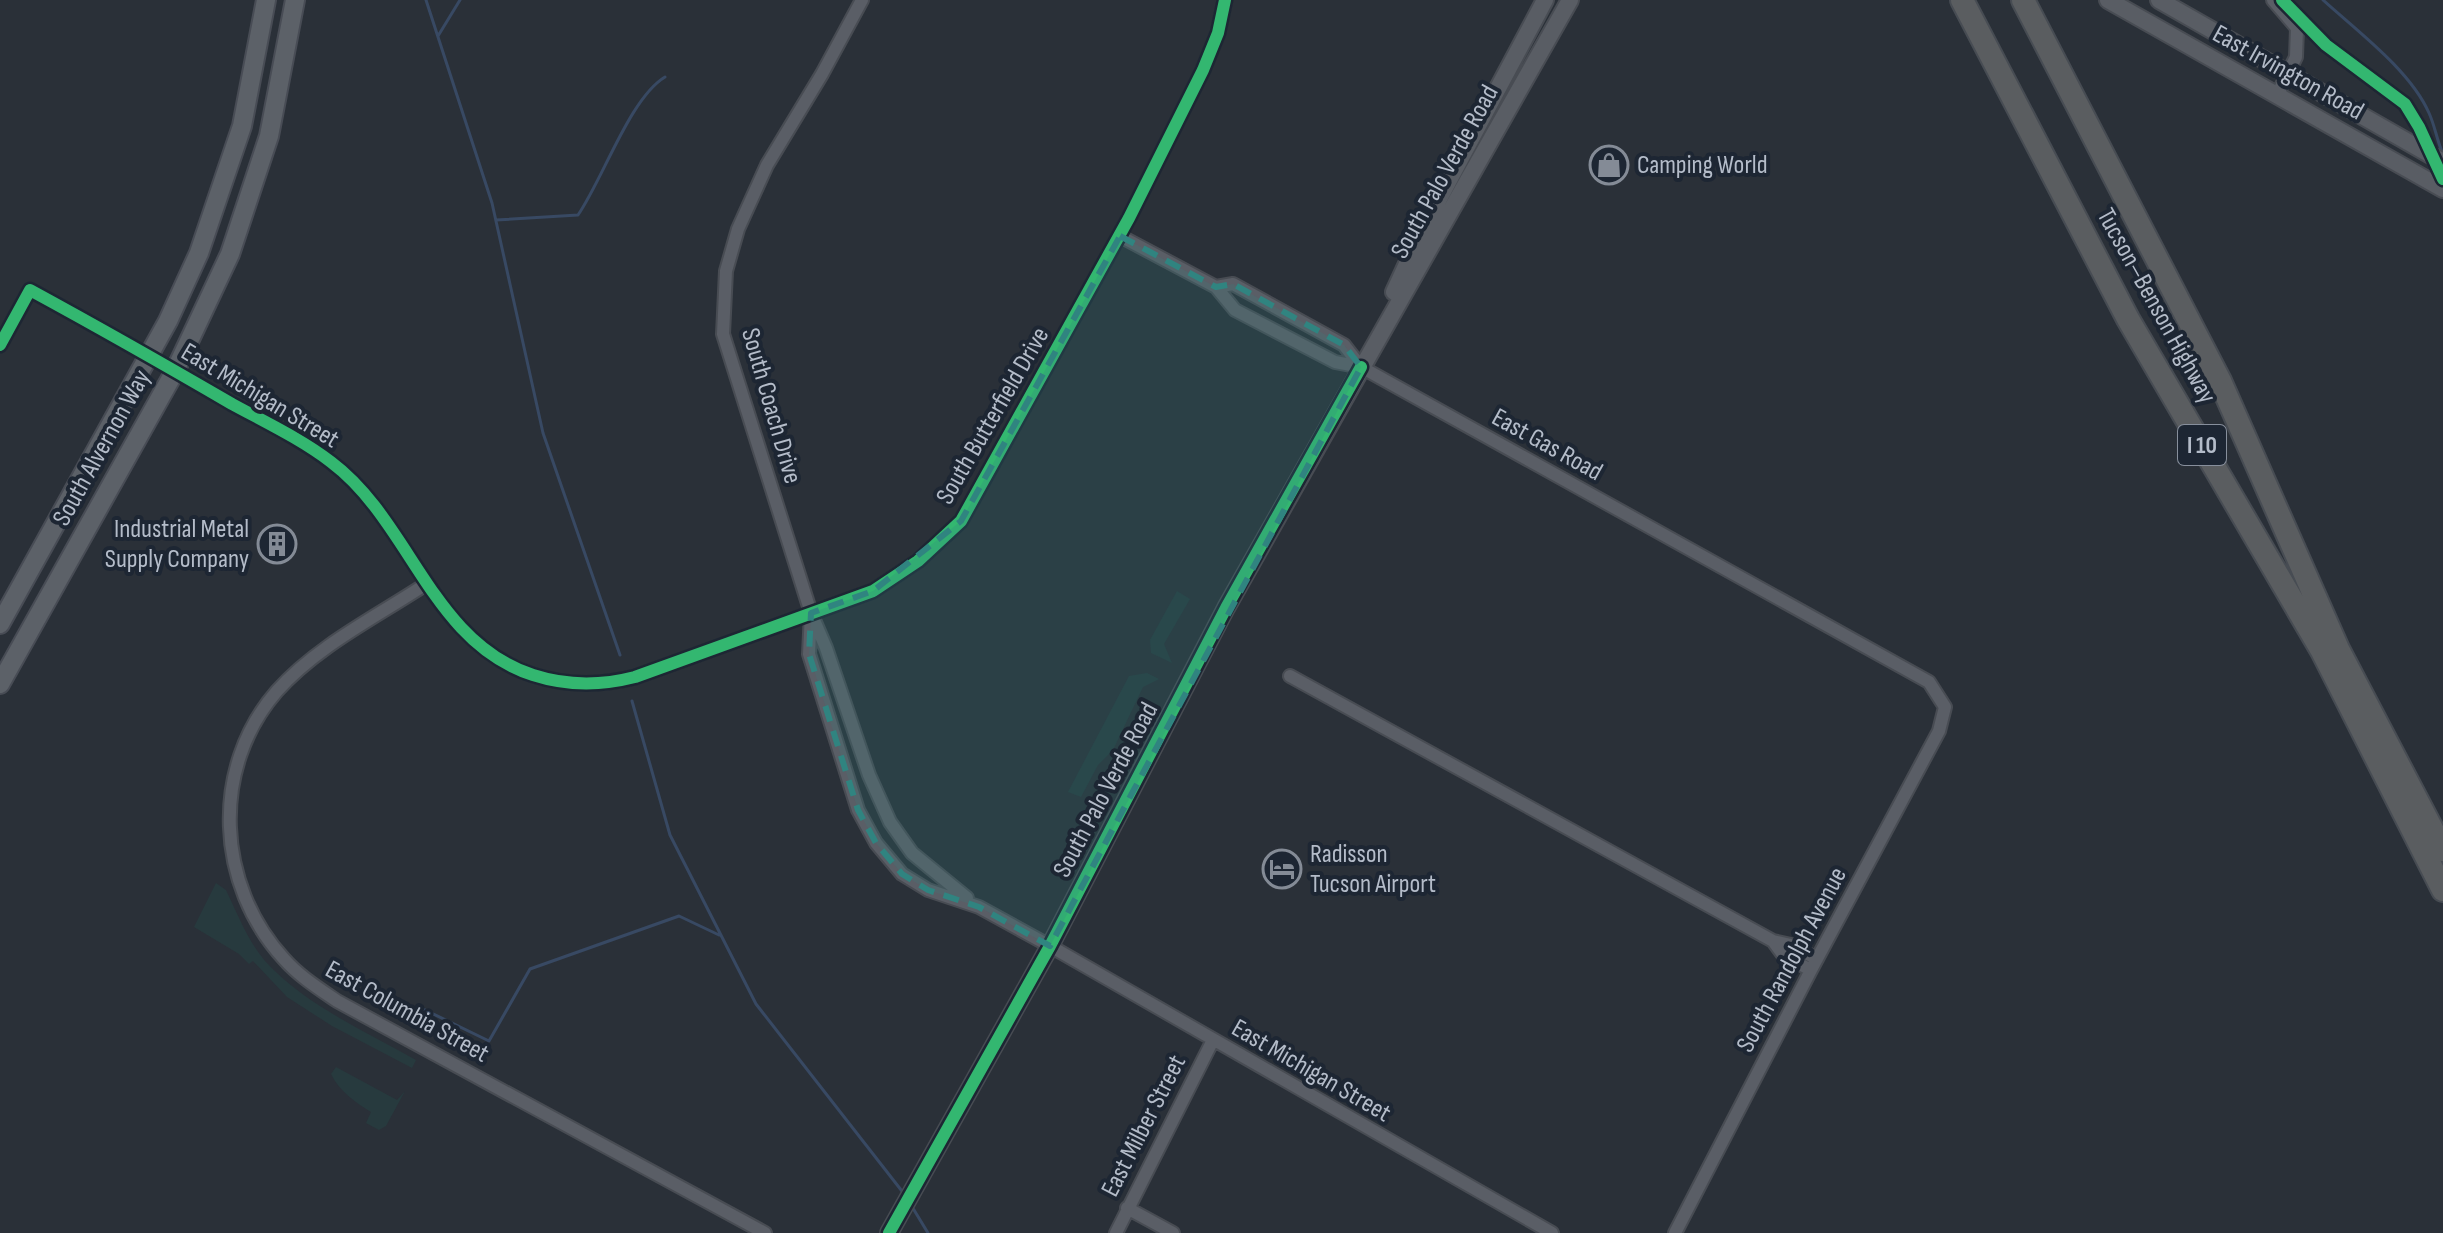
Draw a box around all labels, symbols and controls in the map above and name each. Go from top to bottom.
street label: East Irvington Road [2207,19,2369,127]
street label: South Palo Verde Road [1385,80,1505,264]
shop icon: Camping World [1588,144,1630,186]
place label: Camping World [1637,150,1768,181]
street label: Tucson–Benson Highway [2090,203,2222,409]
street label: South Butterfield Drive [930,322,1056,510]
street label: South Coach Drive [734,325,808,487]
street label: East Michigan Street [175,337,345,455]
street label: South Alvernon Way [46,365,158,531]
street label: East Gas Road [1486,402,1608,488]
road number: I 10 [2178,425,2226,465]
place label: Industrial Metal Supply Company [105,514,249,575]
building icon: Industrial Metal Supply Company [256,523,298,565]
street label: South Palo Verde Road [1047,697,1165,883]
place label: Radisson Tucson Airport [1310,839,1436,900]
hotel icon: Radisson Tucson Airport [1261,848,1303,890]
street label: South Randolph Avenue [1730,862,1854,1058]
street label: East Columbia Street [320,954,494,1070]
street label: East Michigan Street [1226,1013,1396,1129]
street label: East Milber Street [1095,1050,1193,1202]

